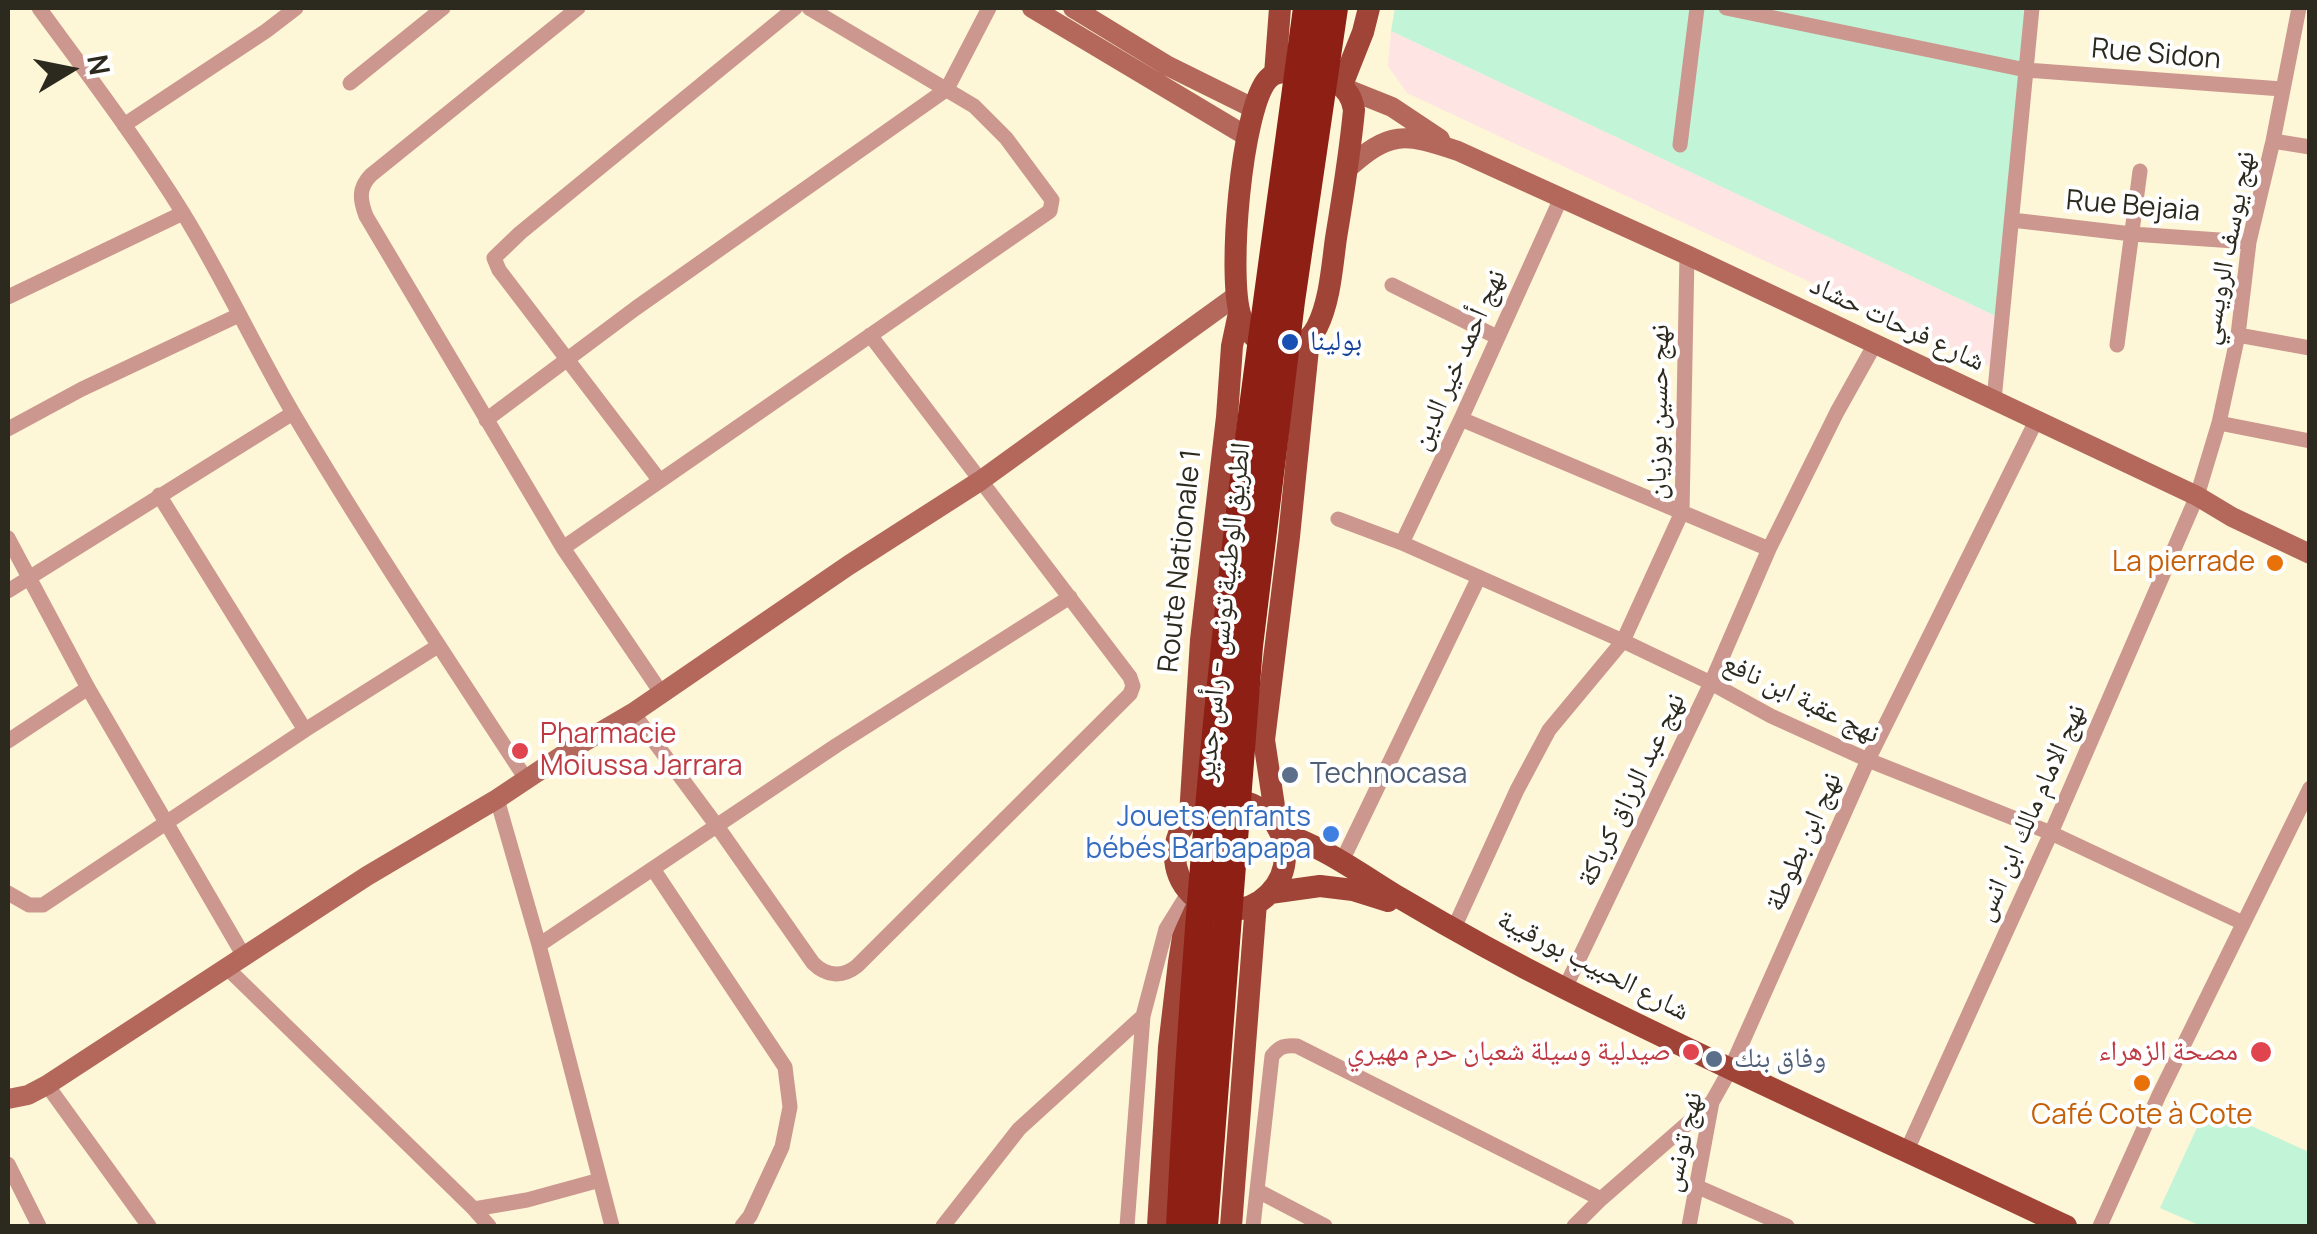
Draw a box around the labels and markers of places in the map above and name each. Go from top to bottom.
place label: بولينا [1310,325,1362,359]
marker: بولينا [1279,331,1301,353]
place label: La pierrade [2112,546,2255,580]
marker: La pierrade [2264,552,2286,574]
place label: Pharmacie Moiussa Jarrara [540,718,743,784]
marker: Pharmacie Moiussa Jarrara [509,740,531,762]
place label: Technocasa [1310,758,1467,792]
marker: Technocasa [1279,764,1301,786]
place label: Jouets enfants bébés Barbapapa [1086,801,1311,867]
marker: Jouets enfants bébés Barbapapa [1320,823,1342,845]
place label: صيدلية وسيلة شعبان حرم مهيري [1347,1035,1671,1069]
place label: مصحة الزهراء [2098,1035,2238,1069]
marker: مصحة الزهراء [2248,1039,2274,1065]
marker: صيدلية وسيلة شعبان حرم مهيري [1680,1041,1702,1063]
place label: وفاق بنك [1734,1042,1826,1076]
marker: وفاق بنك [1703,1048,1725,1070]
marker: Café Cote à Cote [2131,1072,2153,1094]
place label: Café Cote à Cote [2031,1099,2253,1133]

